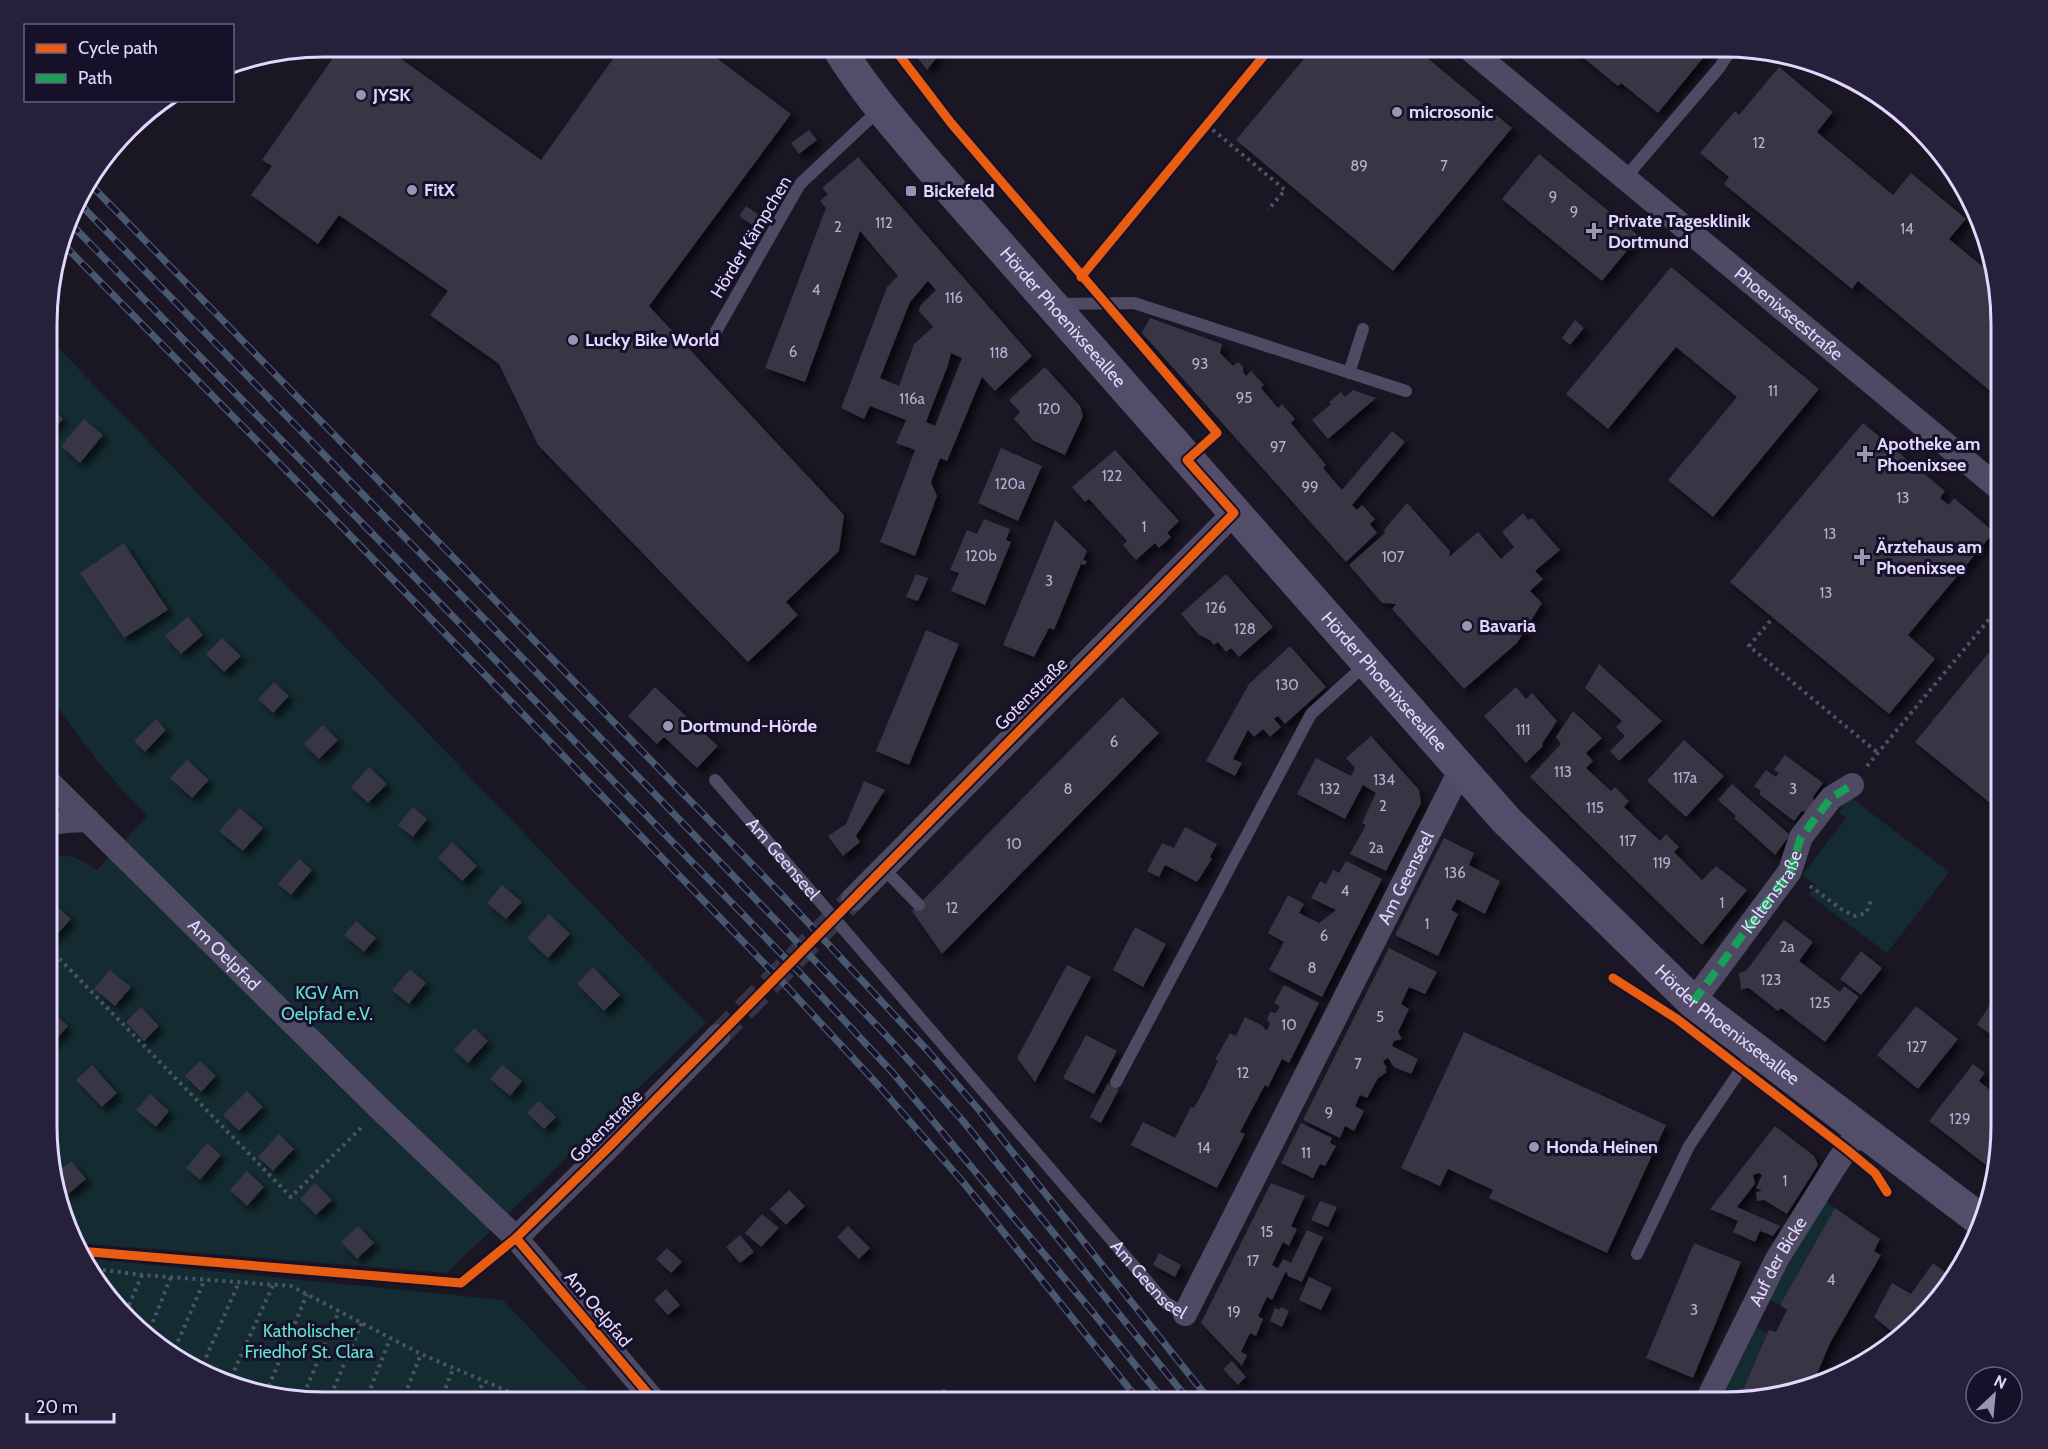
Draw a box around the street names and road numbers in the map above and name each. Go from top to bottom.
street label: Hörder Kämpchen [706,172,796,302]
street label: Hörder Phoenixseeallee [995,243,1131,392]
street label: Phoenixseestraße [1730,262,1848,365]
street label: Hörder Phoenixseeallee [1317,607,1452,757]
street label: Gotenstraße [990,653,1072,735]
street label: Am Geenseel [741,813,825,905]
street label: Am Geenseel [1373,827,1439,928]
street label: Keltenstraße [1737,848,1807,938]
street label: Am Oelpfad [183,915,265,995]
street label: Hörder Phoenixseeallee [1650,960,1804,1090]
street label: Gotenstraße [565,1085,647,1167]
street label: Auf der Bicke [1744,1213,1812,1310]
street label: Am Geenseel [1106,1236,1192,1324]
street label: Am Oelpfad [560,1266,636,1352]

